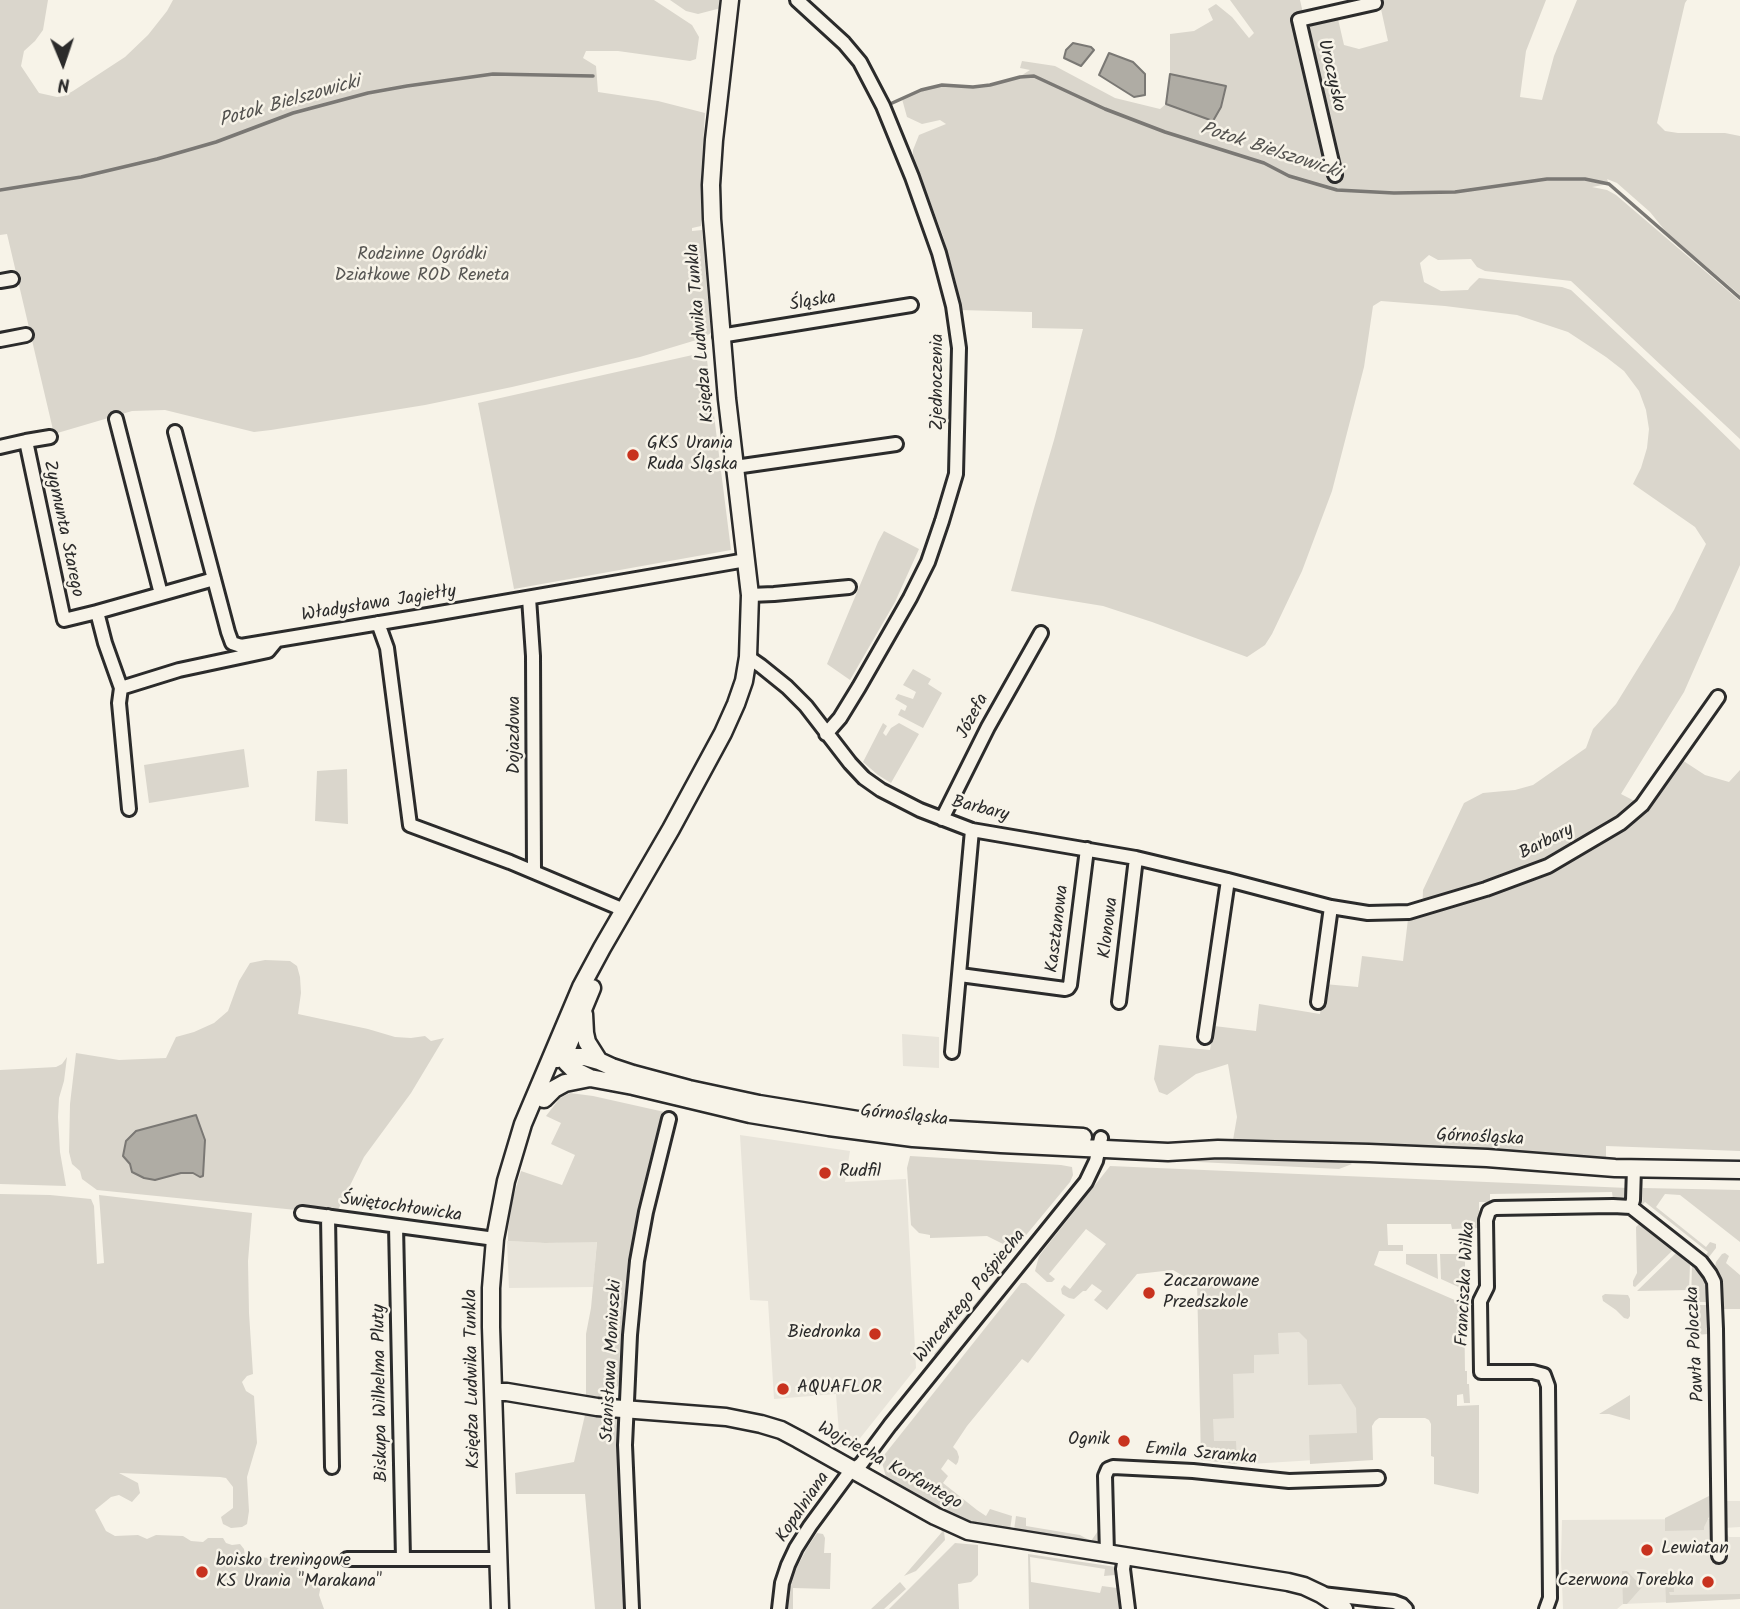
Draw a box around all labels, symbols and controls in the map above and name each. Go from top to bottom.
north arrow [28,28,98,98]
street label: Uroczysko [1311,38,1349,114]
text: N [57,69,70,99]
water label: Potok Bielszowicki [217,72,363,134]
water label: Potok Bielszowicki [1197,119,1343,185]
street label: Księdza Ludwika Tunkla [683,242,721,424]
park label: Rodzinne Ogródki Działkowe ROD Reneta [335,245,509,288]
street label: Śląska [788,288,838,318]
street label: Zjednoczenia [928,334,950,430]
place label: GKS Urania Ruda Śląska [647,434,738,476]
marker: GKS Urania Ruda Śląska [625,447,641,463]
street label: Zygmunta Starego [37,459,87,599]
street label: Władysława Jagiełły [300,582,458,628]
street label: Józefa [953,691,995,743]
street label: Dojazdowa [505,696,527,774]
street label: Barbary [949,792,1011,828]
street label: Barbary [1516,820,1578,866]
street label: Kasztanowa [1043,884,1075,974]
street label: Klonowa [1096,896,1124,960]
street label: Górnośląska [859,1102,949,1132]
street label: Górnośląska [1436,1126,1524,1152]
place label: Rudfil [839,1162,881,1184]
marker: Rudfil [817,1165,833,1181]
street label: Świętochłowicka [339,1190,463,1228]
street label: Franciszka Wilka [1453,1221,1481,1347]
street label: Wincentego Pośpiecha [911,1226,1031,1368]
place label: Zaczarowane Przedszkole [1163,1272,1259,1314]
street label: Stanisława Moniuszki [598,1279,628,1443]
marker: Zaczarowane Przedszkole [1141,1285,1157,1301]
street label: Pawła Poloczka [1683,1286,1711,1402]
street label: Księdza Ludwika Tunkla [462,1289,486,1469]
street label: Biskupa Wilhelma Pluty [370,1304,394,1482]
place label: Biedronka [788,1323,861,1345]
marker: Biedronka [867,1326,883,1342]
place label: AQUAFLOR [797,1378,882,1400]
marker: AQUAFLOR [775,1381,791,1397]
street label: Wojciecha Korfantego [813,1418,965,1516]
place label: Ognik [1068,1430,1110,1452]
marker: Ognik [1116,1433,1132,1449]
street label: Emila Szramka [1144,1439,1258,1471]
street label: Kopalniana [773,1469,835,1547]
place label: Lewiatan [1661,1539,1729,1561]
marker: Lewiatan [1639,1542,1655,1558]
place label: boisko treningowe KS Urania "Marakana" [216,1551,382,1594]
marker: boisko treningowe KS Urania "Marakana" [194,1564,210,1580]
place label: Czerwona Torebka [1558,1571,1694,1593]
marker: Czerwona Torebka [1700,1574,1716,1590]

